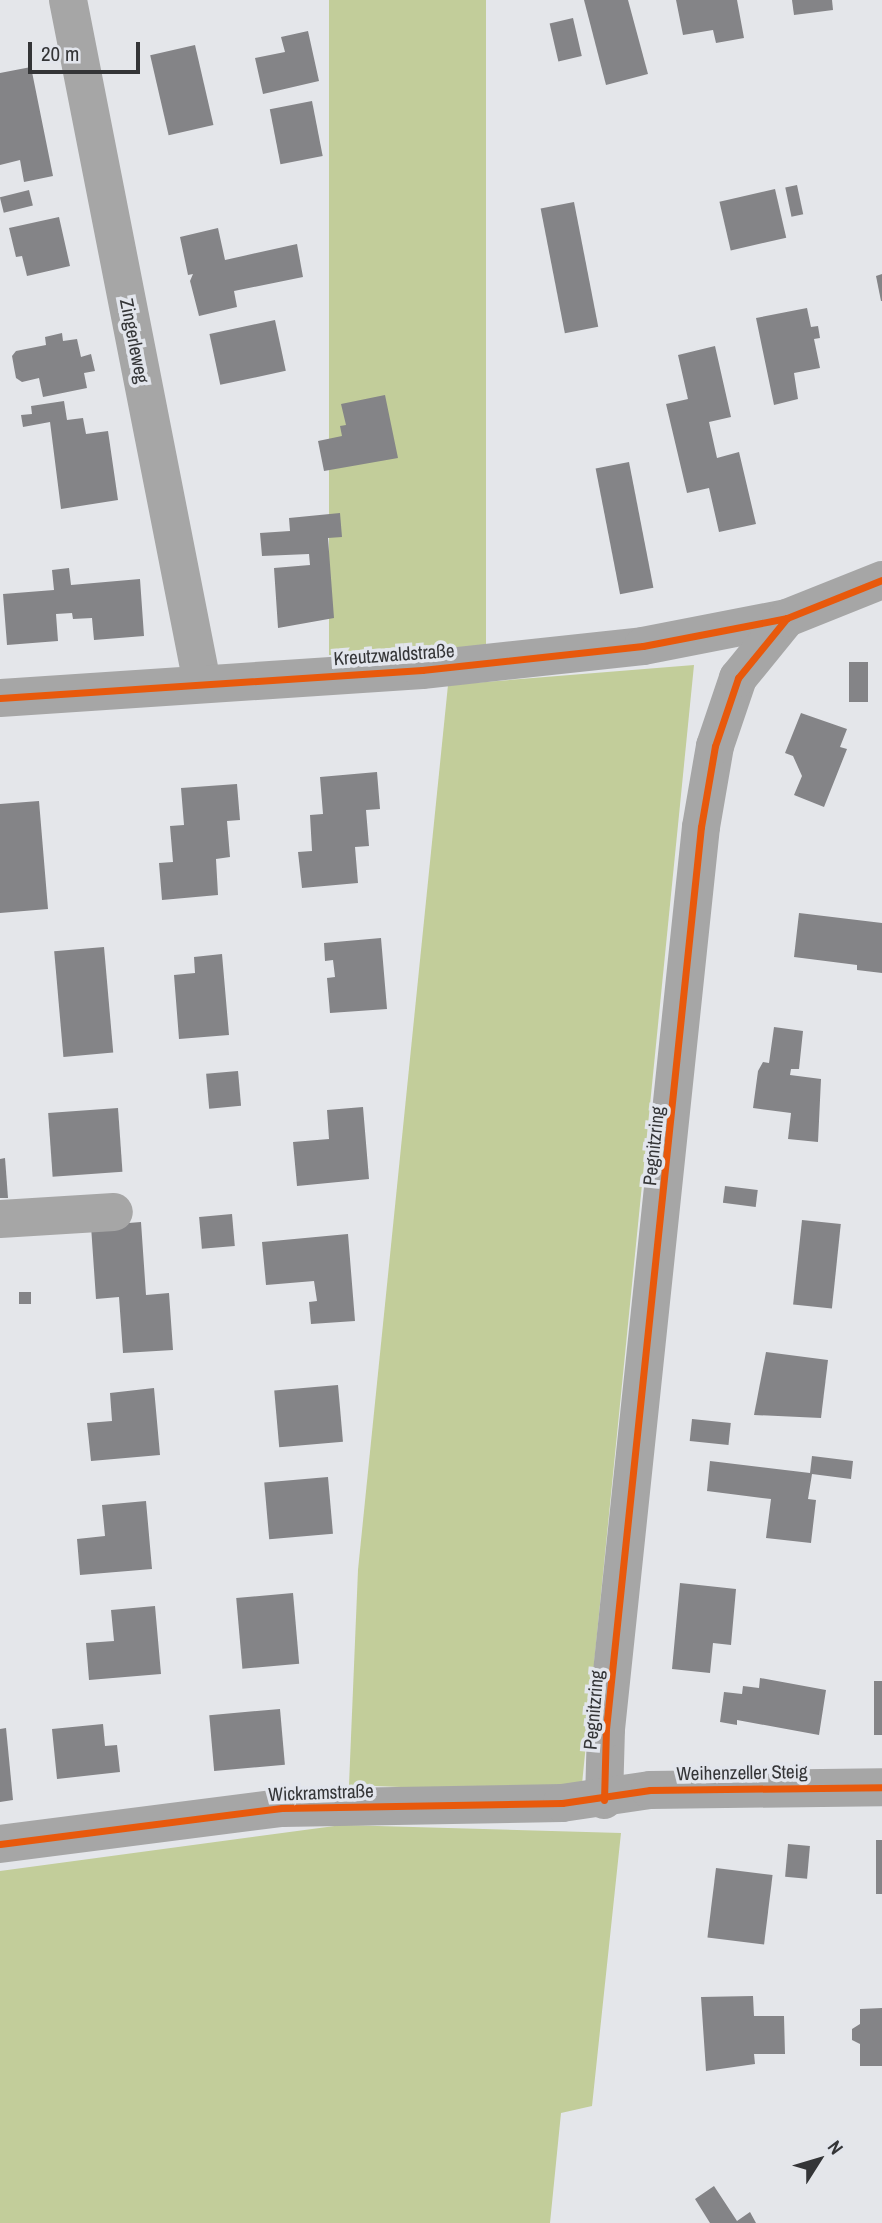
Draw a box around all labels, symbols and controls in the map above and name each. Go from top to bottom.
scale bar [32,28,144,72]
text: 20 m [41,39,79,68]
street label: Zingerleweg [115,297,153,385]
street label: Kreutzwaldstraße [333,639,455,671]
street label: Pegnitzring [638,1105,670,1187]
street label: Pegnitzring [579,1669,609,1751]
street label: Weihenzeller Steig [676,1760,808,1786]
street label: Wickramstraße [268,1780,374,1806]
north arrow [784,2125,854,2195]
text: N [822,2135,850,2160]

